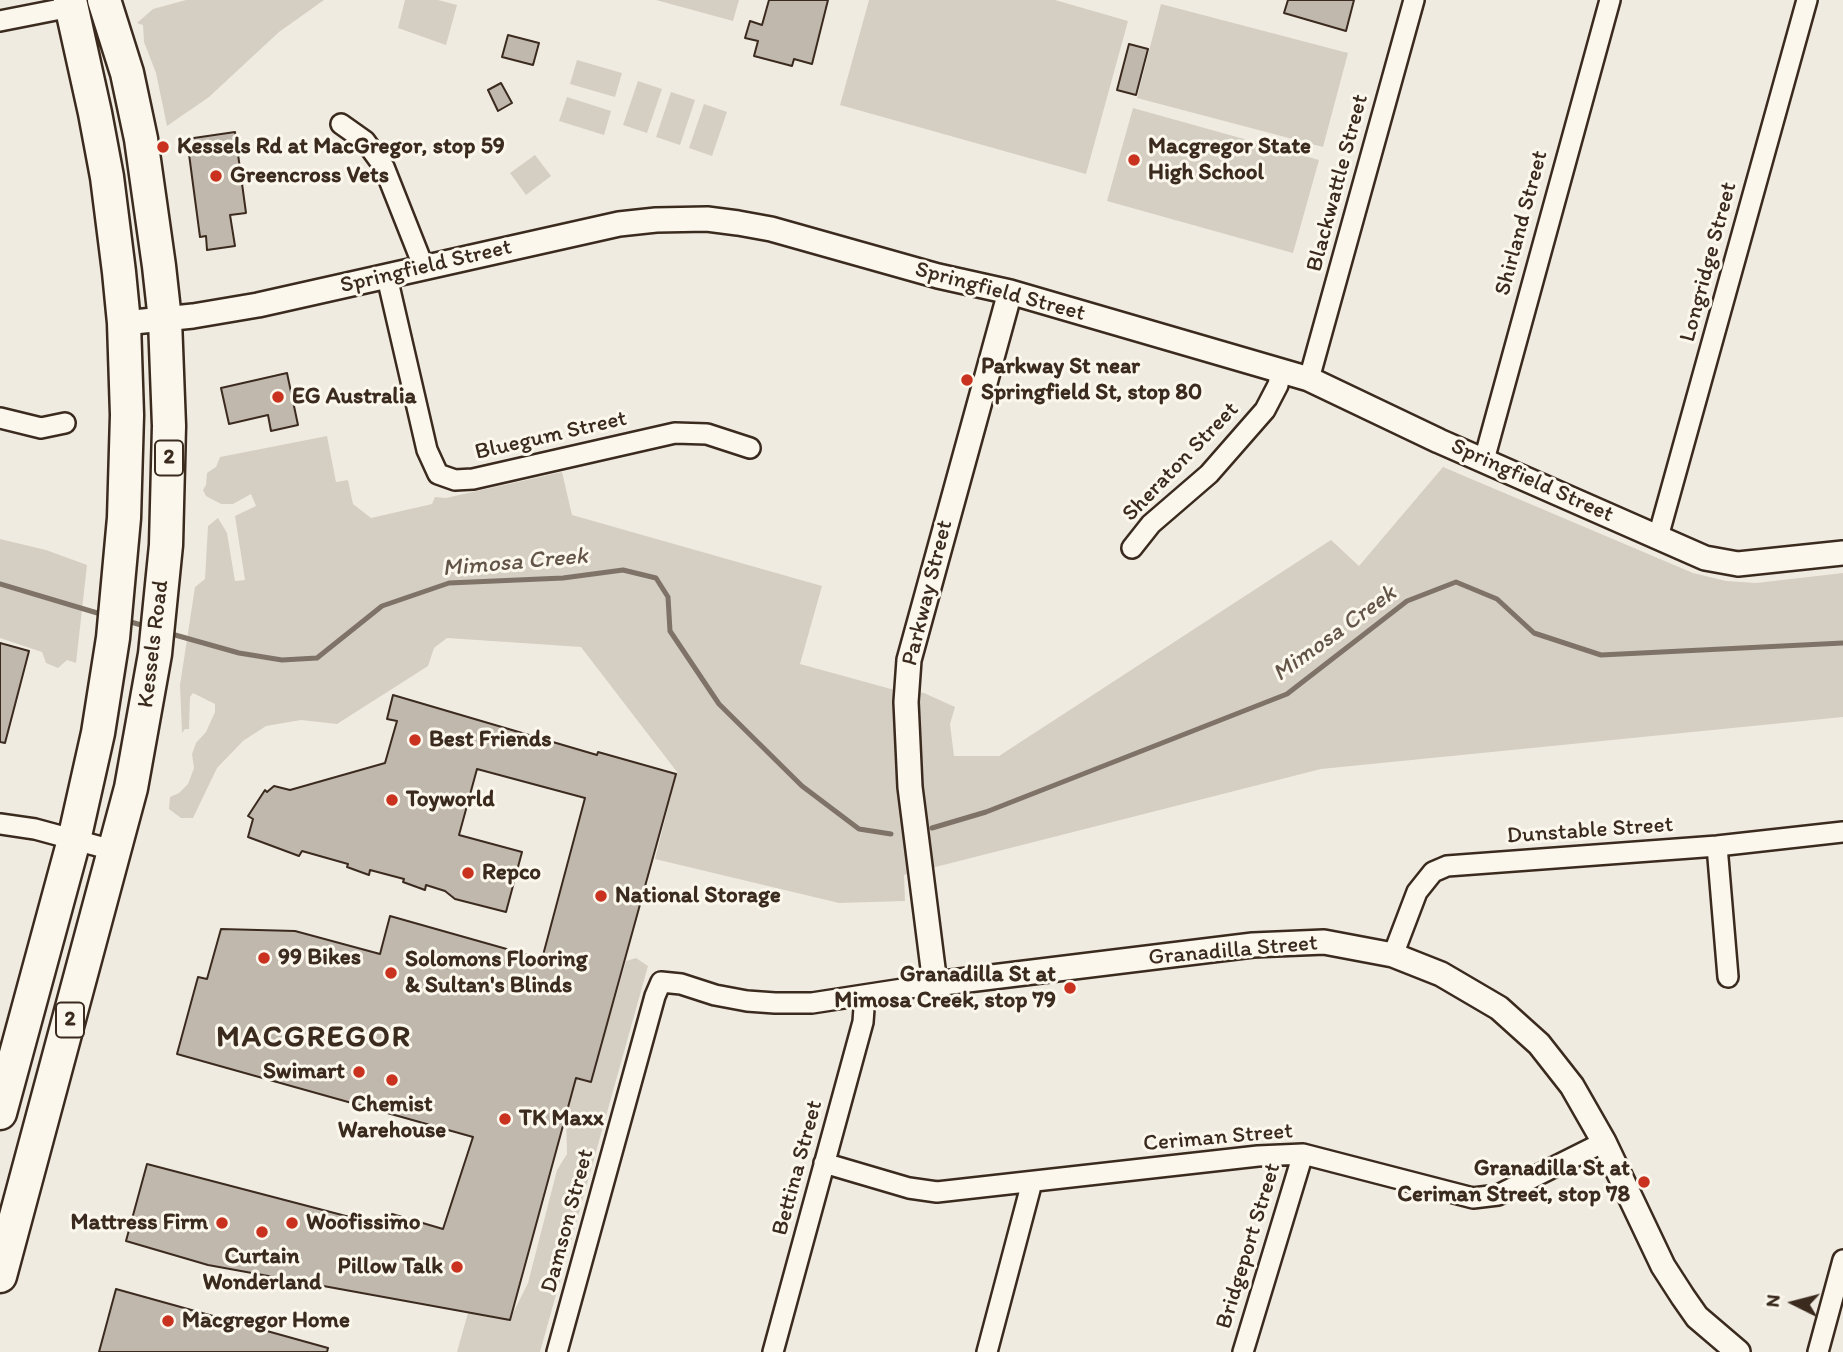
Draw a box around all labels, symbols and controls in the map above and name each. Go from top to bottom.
street label: Blackwattle Street [1301,91,1375,275]
place label: Kessels Rd at MacGregor, stop 59 [177,133,505,161]
place label: Macgregor State High School [1148,133,1311,187]
marker: Kessels Rd at MacGregor, stop 59 [155,139,171,155]
street label: Shirland Street [1489,147,1555,299]
marker: Macgregor State High School [1126,152,1142,168]
place label: Greencross Vets [230,162,389,190]
marker: Greencross Vets [208,168,224,184]
street label: Longridge Street [1674,179,1744,345]
street label: Springfield Street [338,234,514,300]
street label: Springfield Street [912,256,1088,328]
place label: Parkway St near Springfield St, stop 80 [981,353,1202,407]
marker: Parkway St near Springfield St, stop 80 [959,372,975,388]
place label: EG Australia [292,383,417,411]
marker: EG Australia [270,389,286,405]
street label: Sheraton Street [1117,396,1245,528]
street label: Bluegum Street [472,405,630,467]
street label: Springfield Street [1446,433,1618,529]
road number: 2 [155,440,183,476]
street label: Parkway Street [897,517,959,669]
water label: Mimosa Creek [441,542,589,584]
street label: Kessels Road [132,579,176,709]
water label: Mimosa Creek [1268,580,1402,688]
place label: Best Friends [429,726,551,754]
marker: Best Friends [407,732,423,748]
place label: Toyworld [406,786,494,814]
marker: Toyworld [384,792,400,808]
street label: Dunstable Street [1506,811,1674,851]
place label: Repco [482,859,541,887]
marker: Repco [460,865,476,881]
place label: National Storage [615,882,781,910]
marker: National Storage [593,888,609,904]
street label: Granadilla Street [1147,930,1319,972]
place label: 99 Bikes [278,944,361,972]
place label: Solomons Flooring & Sultan's Blinds [405,946,588,1000]
marker: 99 Bikes [256,950,272,966]
place label: Granadilla St at Mimosa Creek, stop 79 [834,961,1056,1015]
marker: Solomons Flooring & Sultan's Blinds [383,965,399,981]
marker: Granadilla St at Mimosa Creek, stop 79 [1062,980,1078,996]
road number: 2 [56,1002,84,1038]
district label: MACGREGOR [217,1020,411,1056]
place label: Swimart [263,1058,345,1086]
marker: Swimart [351,1064,367,1080]
marker: Chemist Warehouse [384,1072,400,1088]
place label: Chemist Warehouse [338,1091,446,1145]
street label: Bettina Street [767,1097,829,1239]
place label: TK Maxx [519,1105,604,1133]
marker: TK Maxx [497,1111,513,1127]
street label: Ceriman Street [1142,1118,1294,1158]
street label: Damson Street [536,1146,600,1296]
place label: Granadilla St at Ceriman Street, stop 78 [1397,1155,1630,1209]
street label: Bridgeport Street [1211,1160,1287,1332]
marker: Granadilla St at Ceriman Street, stop 78 [1636,1174,1652,1190]
place label: Mattress Firm [70,1209,208,1237]
place label: Woofissimo [306,1209,420,1237]
marker: Mattress Firm [214,1215,230,1231]
marker: Woofissimo [284,1215,300,1231]
marker: Curtain Wonderland [254,1224,270,1240]
place label: Curtain Wonderland [202,1243,322,1297]
place label: Pillow Talk [338,1253,443,1281]
marker: Pillow Talk [449,1259,465,1275]
north arrow [1759,1268,1829,1338]
text: N [1761,1293,1785,1308]
place label: Macgregor Home [182,1307,350,1335]
marker: Macgregor Home [160,1313,176,1329]

